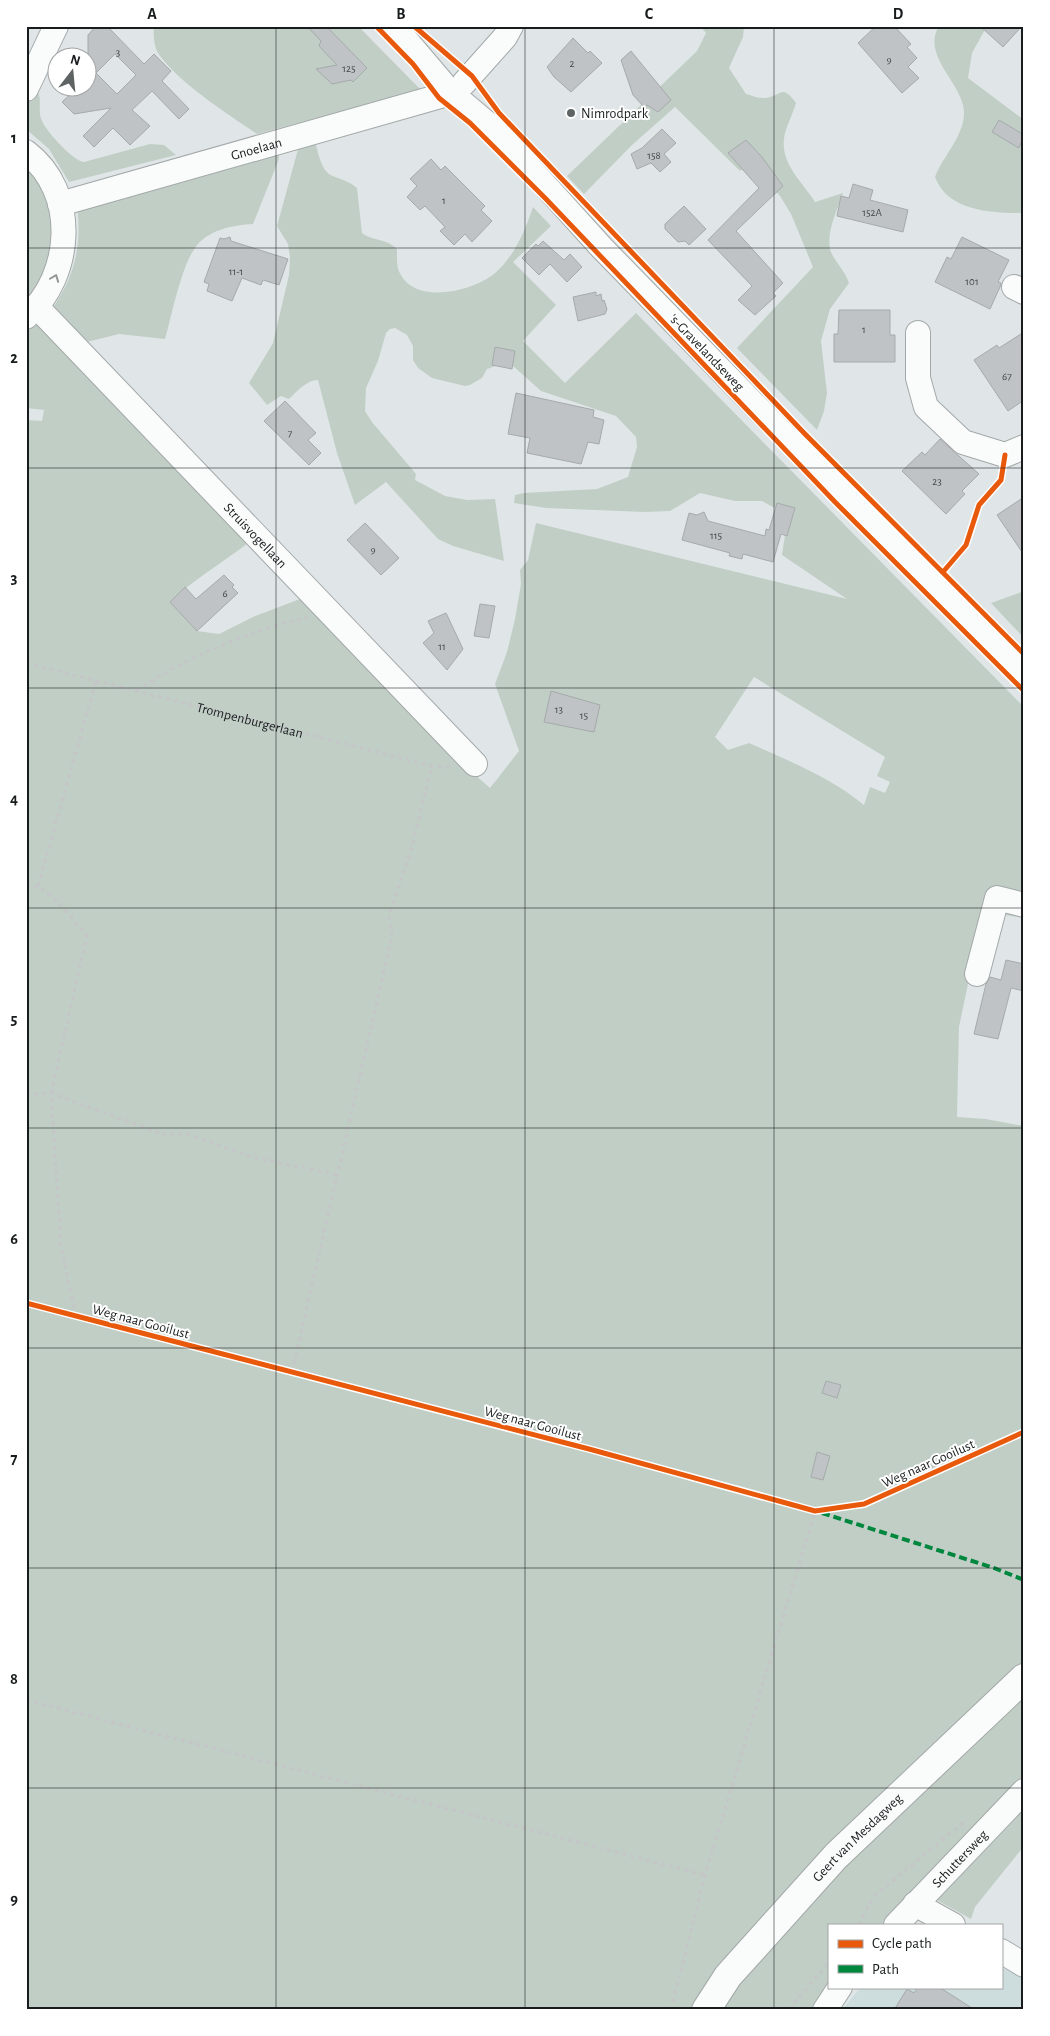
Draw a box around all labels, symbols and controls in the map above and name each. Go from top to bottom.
text: A [147,6,157,22]
text: B [396,6,406,22]
text: C [645,6,654,22]
text: D [893,6,904,22]
house number: 3 [116,47,121,58]
north arrow [48,48,98,98]
text: N [69,52,82,69]
house number: 9 [886,54,892,65]
house number: 2 [569,58,575,69]
house number: 125 [342,63,356,74]
marker: Nimrodpark [565,107,577,119]
place label: Nimrodpark [581,107,649,121]
text: 1 [11,130,17,146]
street label: Gnoelaan [229,135,284,163]
house number: 158 [647,150,661,161]
house number: 1 [442,195,446,206]
house number: 152A [862,207,883,218]
house number: 11-1 [229,266,243,277]
one-way arrow [49,274,59,283]
house number: 101 [965,276,979,287]
street label: 's-Gravelandseweg [666,311,747,394]
house number: 1 [862,324,866,335]
text: 2 [10,350,18,366]
house number: 67 [1002,371,1012,382]
house number: 7 [288,428,293,439]
house number: 23 [932,476,942,487]
street label: Struisvogellaan [221,501,289,571]
house number: 115 [710,530,722,541]
house number: 9 [370,544,376,555]
text: 3 [11,570,18,586]
house number: 6 [222,588,228,599]
house number: 11 [438,641,446,652]
street label: Trompenburgerlaan [195,701,304,741]
house number: 13 [555,704,564,715]
house number: 15 [580,710,589,721]
text: 4 [10,791,18,807]
text: 5 [11,1011,18,1027]
text: 6 [10,1231,18,1247]
street label: Weg naar Gooilust [91,1302,191,1342]
street label: Weg naar Gooilust [483,1404,583,1444]
street label: Weg naar Gooilust [880,1437,977,1491]
text: 7 [11,1451,18,1467]
text: 8 [10,1671,18,1687]
street label: Geert van Mesdagweg [810,1791,905,1885]
street label: Schuttersweg [930,1828,991,1891]
text: 9 [10,1891,18,1907]
legend [828,1924,1002,1988]
text: Cycle path [872,1936,932,1951]
text: Path [872,1962,899,1977]

